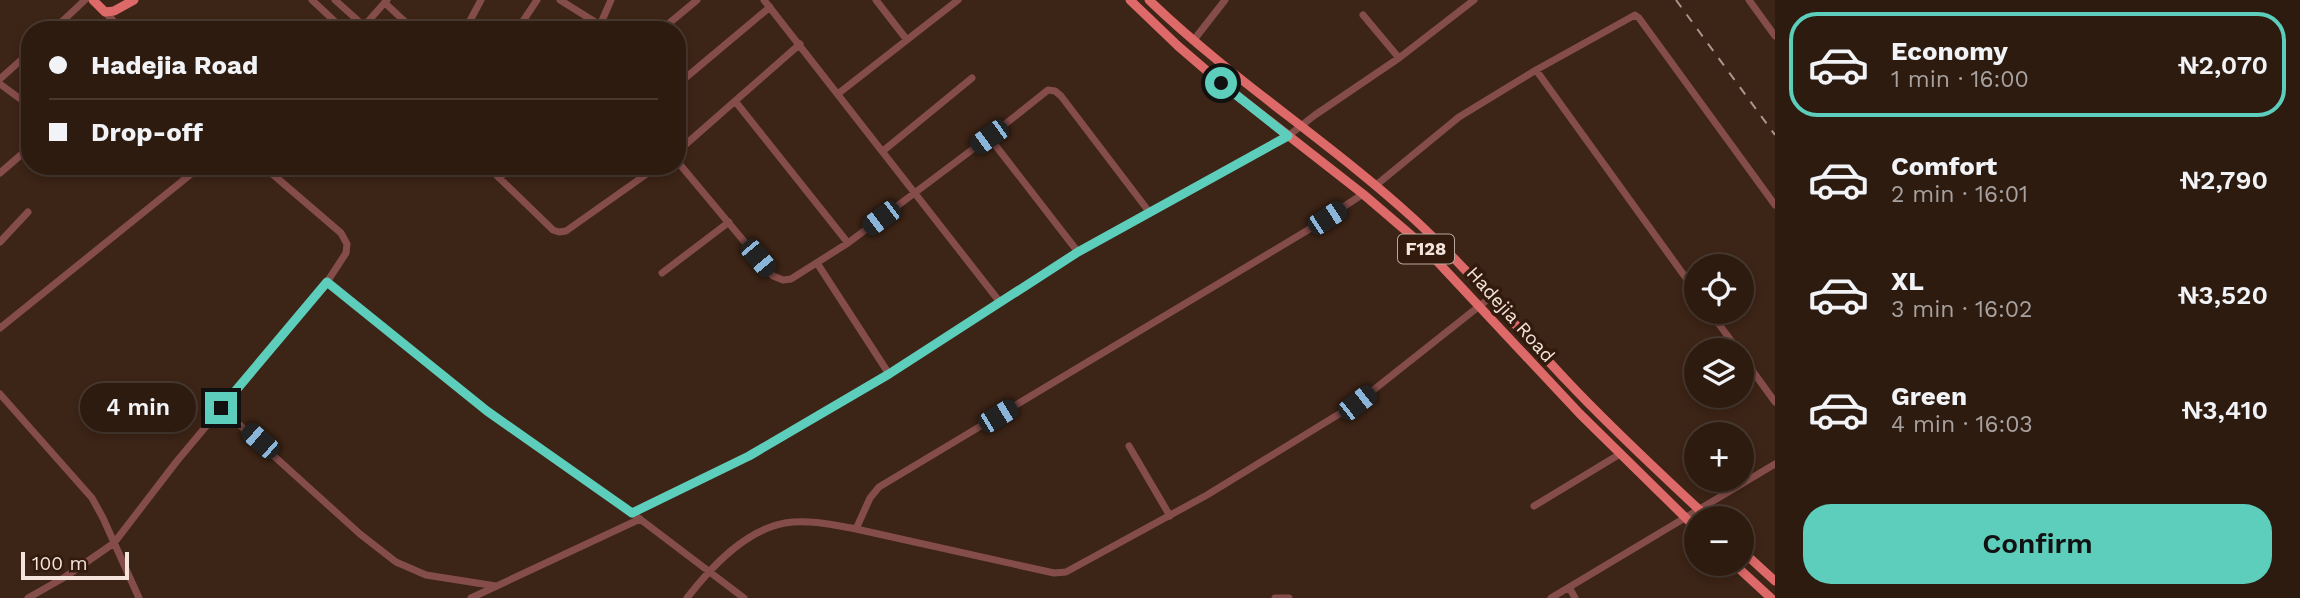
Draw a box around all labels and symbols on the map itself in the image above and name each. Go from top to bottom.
route start [1205,67,1237,99]
car [966,116,1013,158]
car [858,197,905,239]
car [1304,198,1351,238]
road number: F128 [1398,234,1454,264]
car [737,235,780,281]
street label: Hadejia Road [1462,262,1560,367]
car [1334,382,1381,424]
callout: 4 min [81,384,196,432]
route end [205,392,237,424]
car [975,396,1022,436]
car [238,419,283,463]
scale bar [21,549,130,581]

